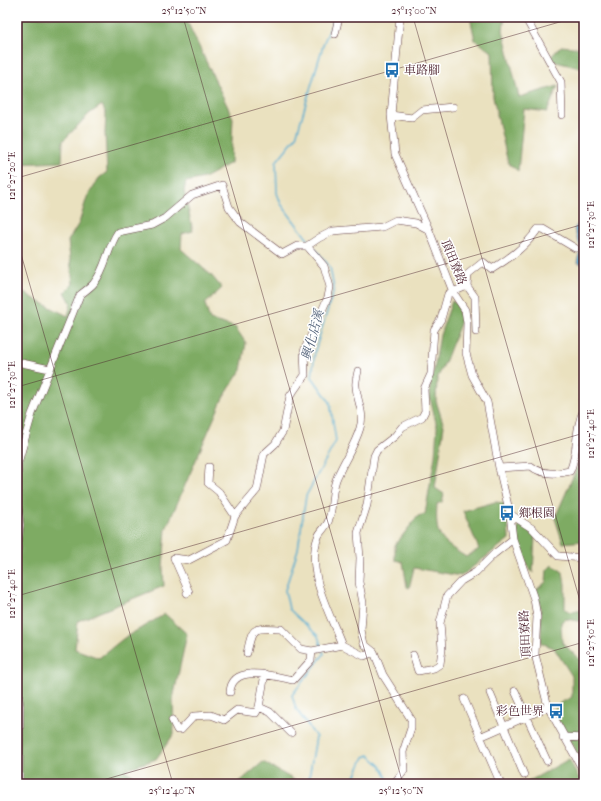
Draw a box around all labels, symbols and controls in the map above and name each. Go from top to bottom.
text: 25°12'50"N [161,5,207,17]
text: 25°13'00"N [391,5,437,17]
bus stop icon: 車路腳 [383,61,401,79]
place label: 車路腳 [404,63,440,77]
text: 121°27'20"E [6,152,18,200]
text: 121°27'30"E [585,201,597,249]
street label: 頂田寮路 [439,237,469,287]
water label: 興化店溪 [299,306,327,362]
text: 121°27'30"E [6,361,18,409]
text: 121°27'40"E [585,409,597,459]
bus stop icon: 鄉根園 [498,504,516,522]
place label: 鄉根園 [519,506,555,520]
text: 121°27'40"E [6,569,18,619]
street label: 頂田寮路 [517,610,533,658]
text: 121°27'50"E [585,619,597,667]
bus stop icon: 彩色世界 [547,702,565,720]
place label: 彩色世界 [496,704,544,718]
text: 25°12'40"N [149,785,196,797]
text: 25°12'50"N [378,785,424,797]

